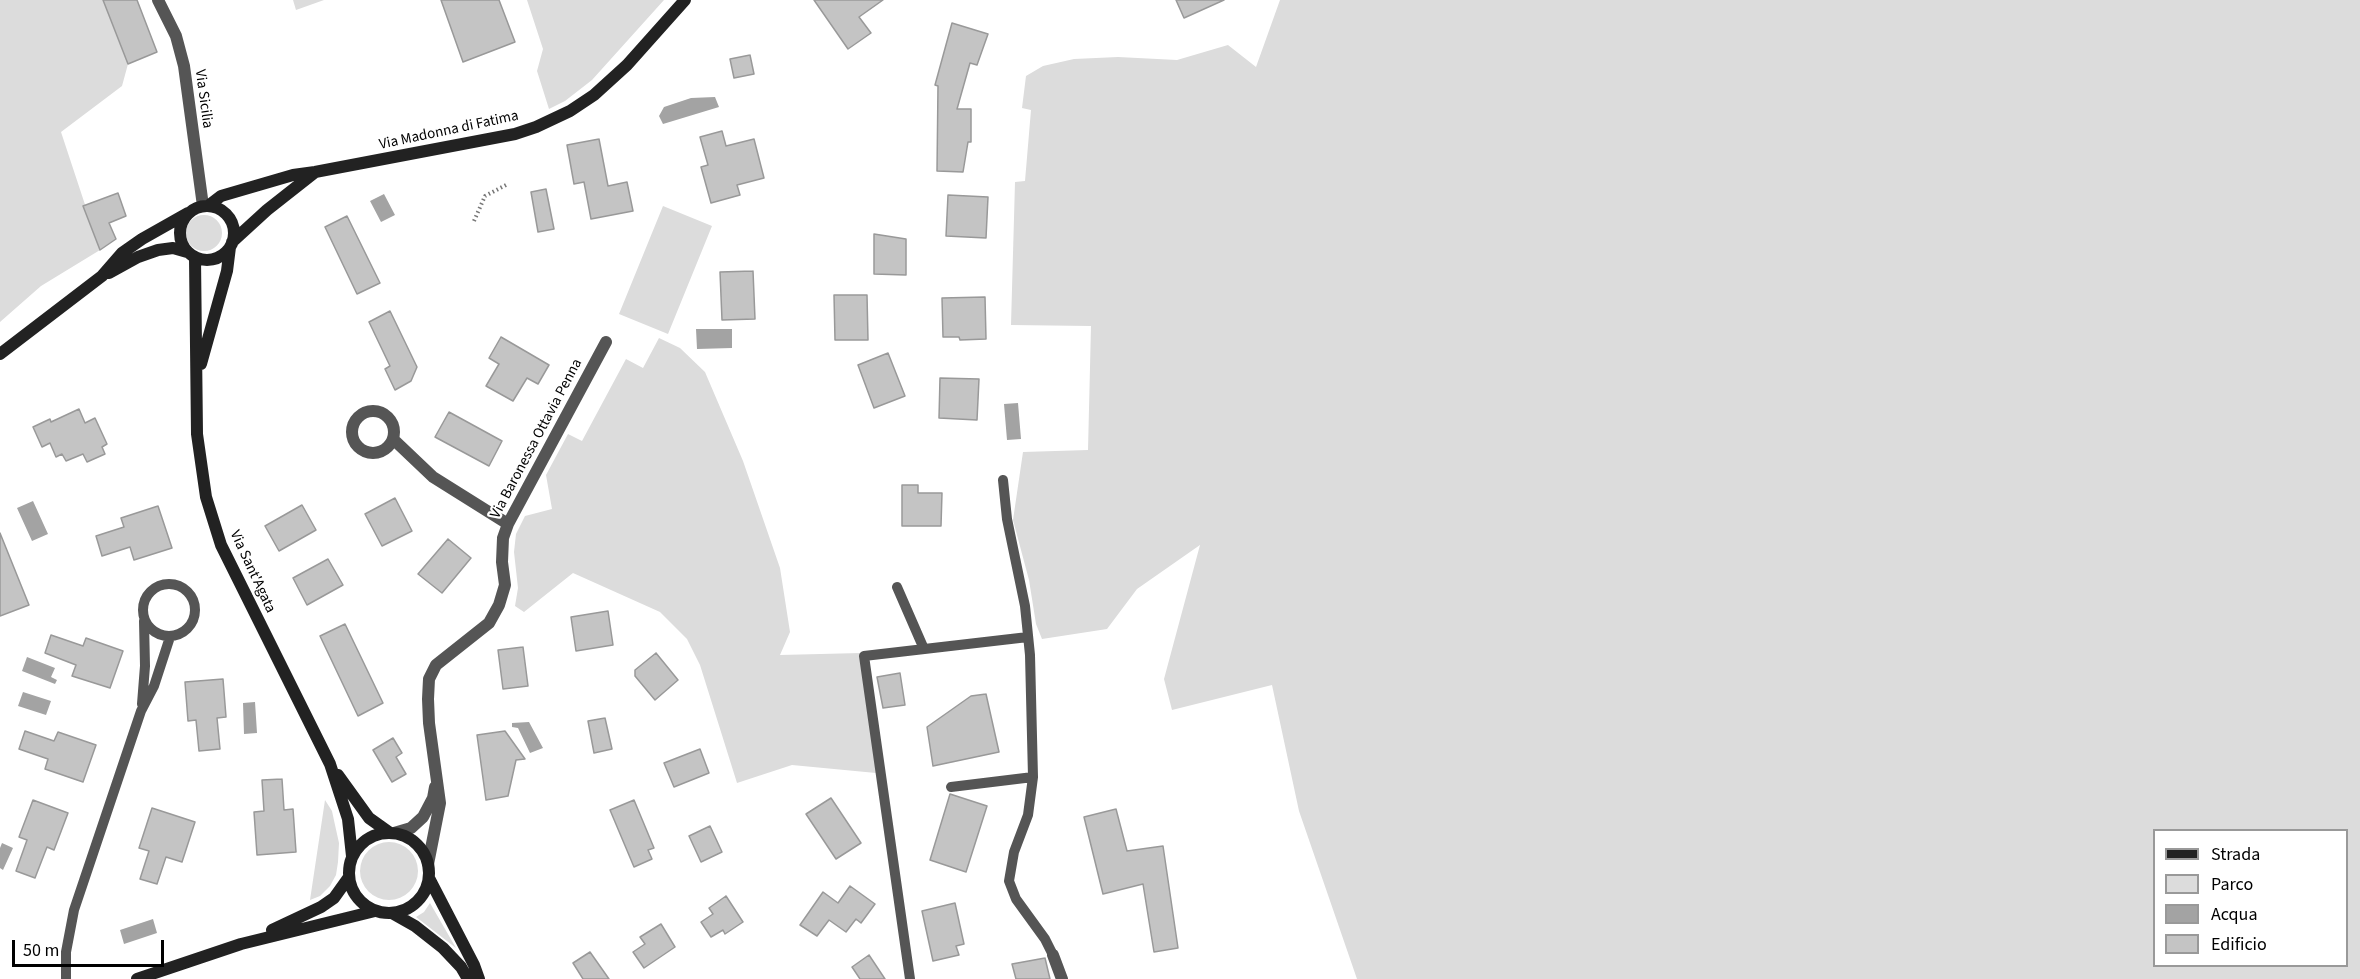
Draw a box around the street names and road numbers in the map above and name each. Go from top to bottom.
street label: Via Sicilia [190,68,216,130]
street label: Via Madonna di Fatima [378,107,520,155]
street label: Via Baronessa Ottavia Penna [487,356,587,522]
street label: Via Sant'Agata [225,528,279,616]

